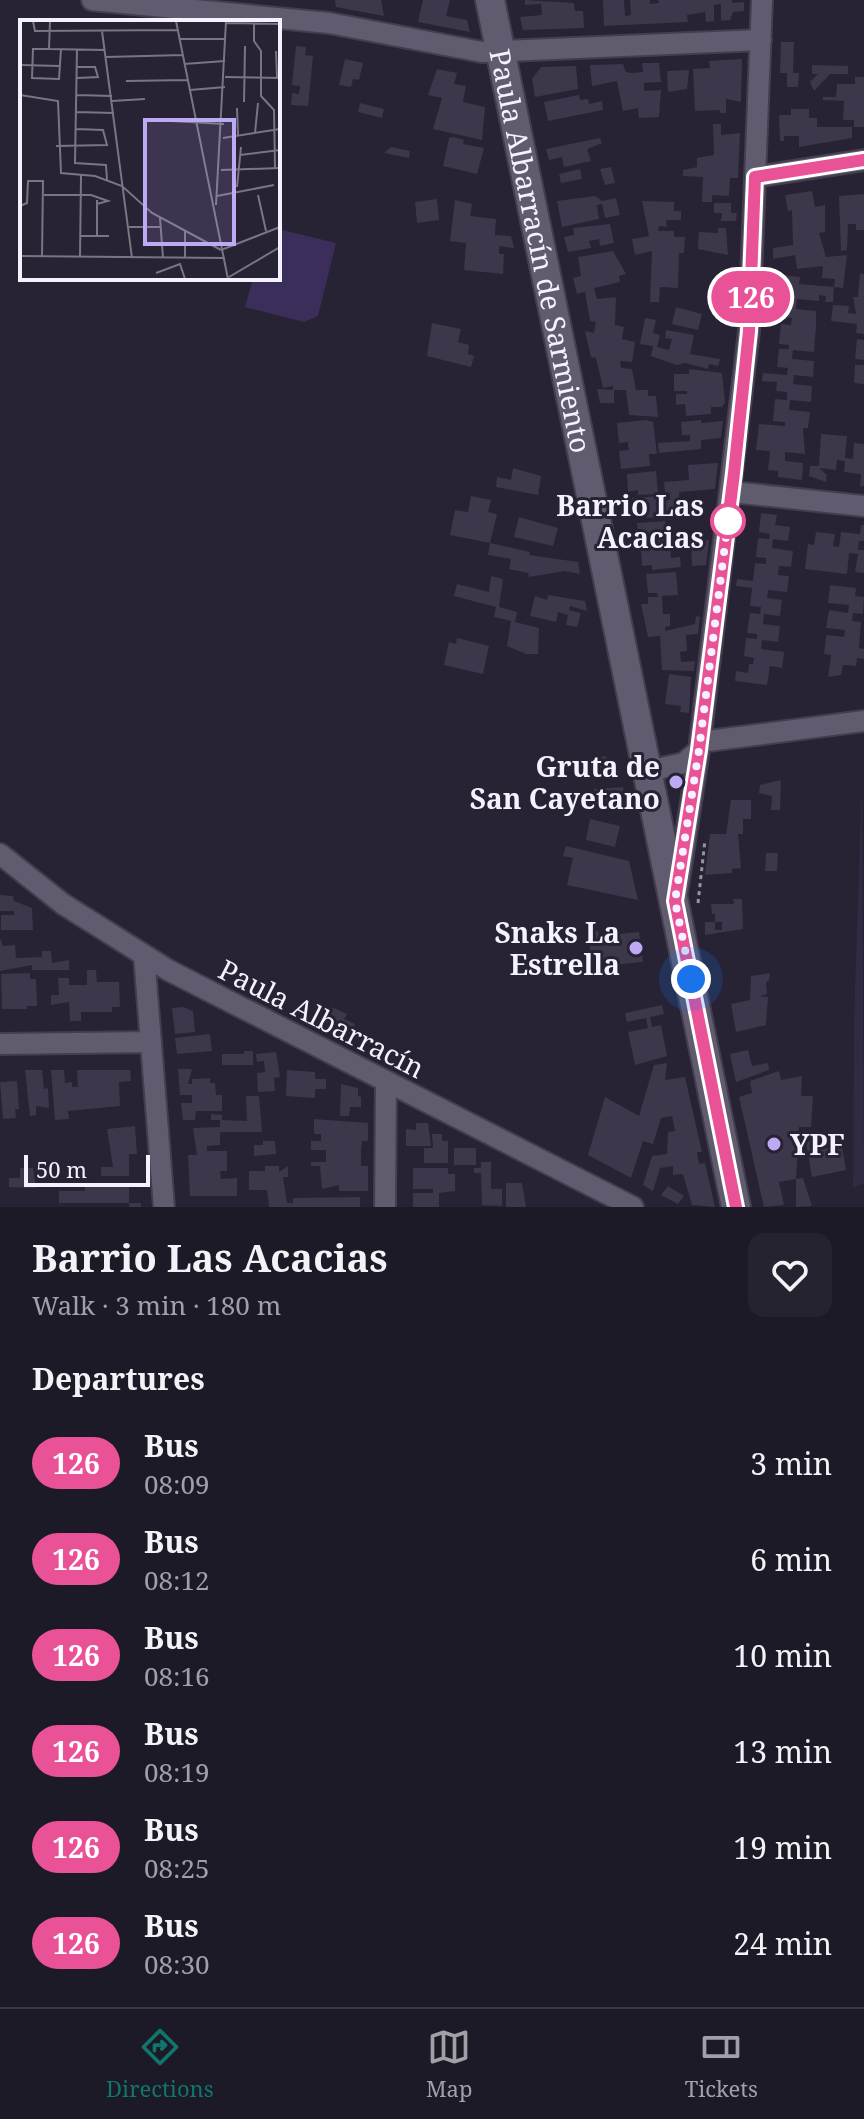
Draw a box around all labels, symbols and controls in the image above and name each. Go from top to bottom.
inset map [20,20,280,280]
street label: Paula Albarracín de Sarmiento [481,45,601,456]
line badge: 126 [705,271,797,323]
text: 126 [727,278,775,316]
place label: Barrio Las Acacias [556,486,704,556]
marker: Barrio Las Acacias [711,504,745,538]
place label: Gruta de San Cayetano [470,747,660,817]
marker: Gruta de San Cayetano [667,773,685,791]
place label: Snaks La Estrella [495,913,620,983]
marker: Snaks La Estrella [627,939,645,957]
street label: Paula Albarracín [213,950,431,1086]
your location [671,959,711,999]
place label: YPF [790,1125,845,1163]
marker: YPF [765,1135,783,1153]
scale bar [24,1151,150,1187]
text: 50 m [36,1154,87,1184]
text: Barrio Las Acacias [32,1231,388,1283]
button: heart [748,1233,832,1317]
text: Walk · 3 min · 180 m [32,1287,281,1323]
text: Departures [32,1358,205,1399]
text: Bus [144,1425,199,1466]
text: 3 min [750,1443,832,1484]
text: 126 [52,1444,100,1482]
text: 08:09 [144,1466,210,1502]
text: Bus [144,1521,199,1562]
text: 6 min [750,1539,832,1580]
text: 126 [52,1540,100,1578]
text: 08:12 [144,1562,210,1598]
text: Bus [144,1617,199,1658]
text: 10 min [733,1635,832,1676]
text: 126 [52,1636,100,1674]
text: 08:16 [144,1658,210,1694]
text: Bus [144,1713,199,1754]
text: 13 min [733,1731,832,1772]
text: 126 [52,1732,100,1770]
text: 08:19 [144,1754,210,1790]
text: Bus [144,1809,199,1850]
text: 19 min [733,1827,832,1868]
text: 126 [52,1828,100,1866]
text: 08:25 [144,1850,210,1886]
text: Bus [144,1905,199,1946]
text: 24 min [733,1923,832,1964]
text: 126 [52,1924,100,1962]
text: 08:30 [144,1946,210,1982]
tab: Directions [106,2025,214,2103]
tab: Map [426,2025,472,2103]
tab: Tickets [685,2025,758,2103]

